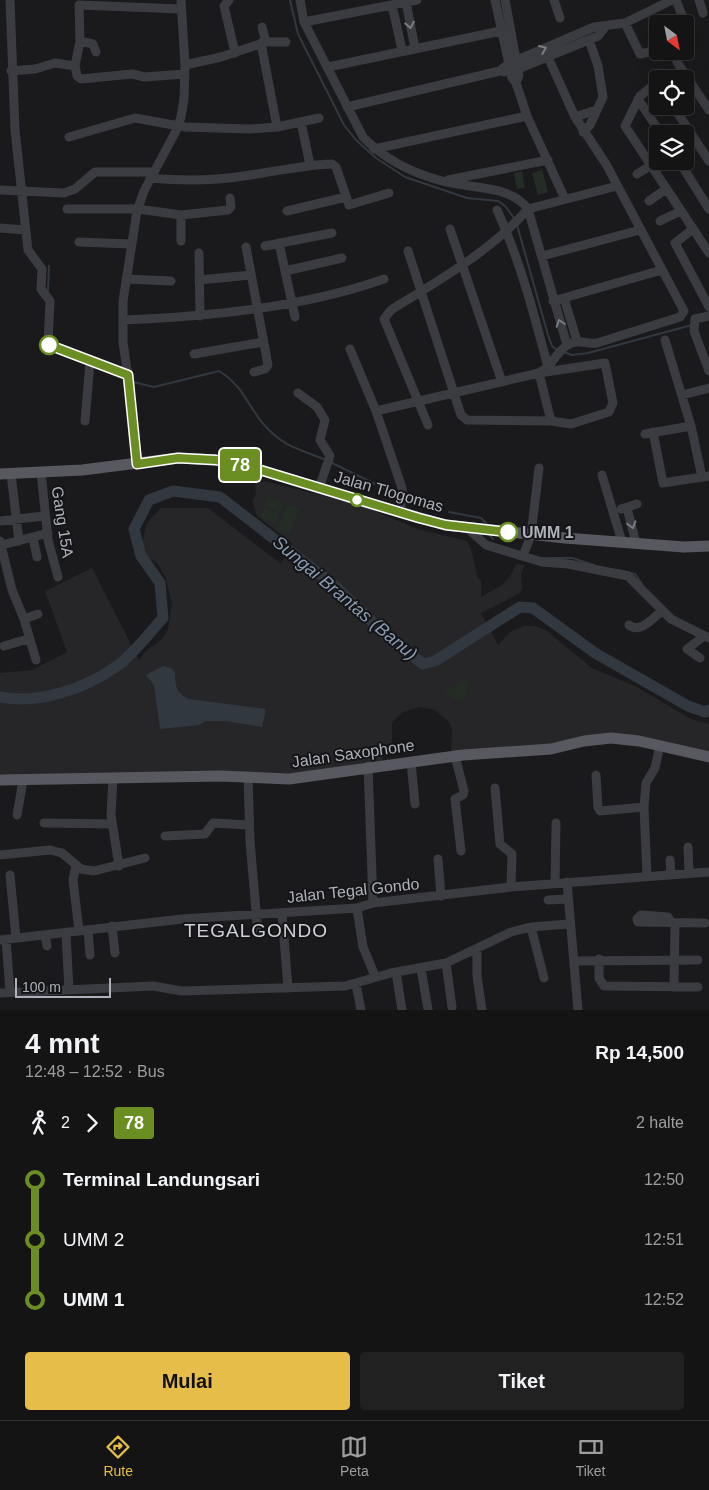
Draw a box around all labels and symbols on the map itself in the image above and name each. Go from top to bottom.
north arrow [649,15,694,60]
one-way arrow [405,21,415,29]
one-way arrow [538,45,547,56]
one-way arrow [556,319,566,328]
unlabelled marker [39,335,59,355]
line badge: 78 [218,449,262,481]
street label: Jalan Tlogomas [332,468,445,515]
street label: Gang 15A [48,485,77,559]
unlabelled marker [350,493,364,507]
one-way arrow [626,521,636,529]
marker: UMM 1 [498,522,518,542]
place label: UMM 1 [522,524,574,541]
water label: Sungai Brantas (Banu) [269,532,421,664]
street label: Jalan Saxophone [291,736,416,771]
street label: Jalan Tegal Gondo [286,875,420,906]
district label: TEGALGONDO [184,920,328,941]
scale bar [15,975,111,998]

